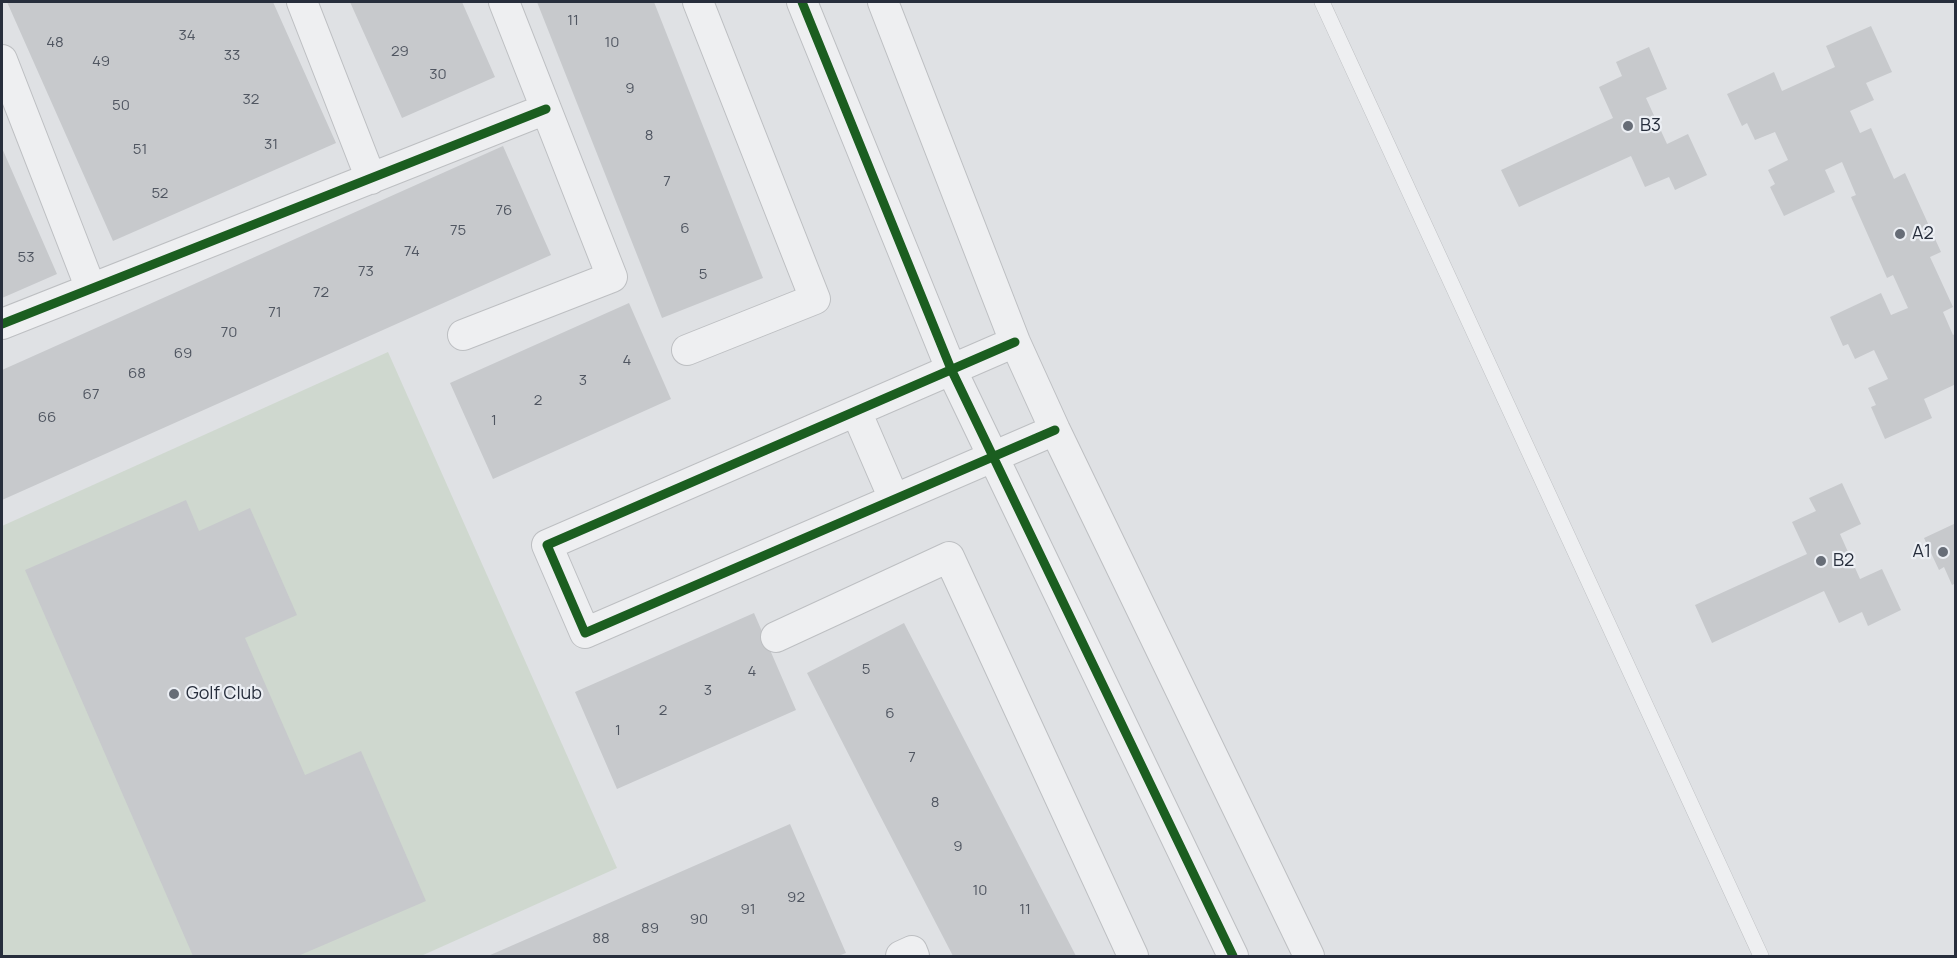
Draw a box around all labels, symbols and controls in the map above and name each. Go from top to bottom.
house number: 11 [567,12,579,30]
house number: 34 [178,27,196,45]
house number: 48 [46,34,64,52]
house number: 10 [605,34,619,52]
house number: 29 [391,43,409,61]
house number: 33 [224,47,240,65]
house number: 49 [92,53,110,71]
house number: 30 [429,66,447,84]
house number: 9 [625,80,635,98]
house number: 32 [243,91,259,109]
house number: 50 [112,97,130,115]
place label: B3 [1640,115,1661,137]
marker: B3 [1621,119,1635,133]
house number: 8 [645,127,653,145]
house number: 31 [264,136,278,154]
house number: 51 [133,141,147,159]
house number: 7 [663,173,671,191]
house number: 52 [152,185,168,203]
house number: 76 [496,202,512,220]
house number: 6 [680,220,690,238]
house number: 75 [450,222,466,240]
place label: A2 [1912,223,1934,245]
marker: A2 [1893,227,1907,241]
house number: 74 [404,243,420,261]
house number: 53 [18,249,34,267]
house number: 73 [358,263,374,281]
house number: 5 [699,266,707,284]
house number: 72 [313,284,329,302]
house number: 71 [268,304,282,322]
house number: 70 [221,324,237,342]
house number: 69 [174,345,192,363]
house number: 4 [623,352,631,370]
house number: 68 [128,365,146,383]
house number: 3 [579,372,587,390]
house number: 67 [83,386,99,404]
house number: 2 [534,392,542,410]
house number: 66 [38,409,56,427]
house number: 1 [491,412,497,430]
place label: A1 [1913,541,1931,563]
marker: A1 [1936,545,1950,559]
place label: B2 [1833,550,1854,572]
marker: B2 [1814,554,1828,568]
house number: 5 [862,661,870,679]
house number: 4 [748,663,756,681]
house number: 3 [704,682,712,700]
place label: Golf Club [186,683,262,705]
marker: Golf Club [167,687,181,701]
house number: 2 [659,702,667,720]
house number: 6 [885,705,895,723]
house number: 1 [615,722,621,740]
house number: 7 [908,749,916,767]
house number: 8 [931,794,939,812]
house number: 9 [953,838,963,856]
house number: 10 [973,882,987,900]
house number: 92 [787,889,805,907]
house number: 91 [740,901,756,919]
house number: 11 [1019,901,1031,919]
house number: 90 [690,911,708,929]
house number: 89 [641,920,659,938]
house number: 88 [592,930,610,948]

